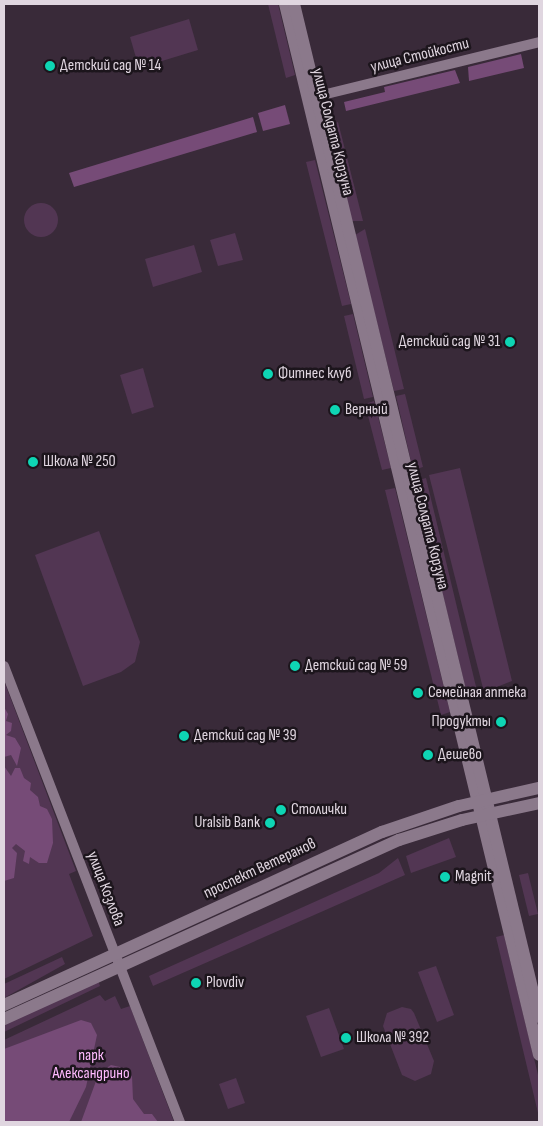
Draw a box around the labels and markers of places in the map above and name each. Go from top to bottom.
place label: Детский сад № 14 [60,56,161,76]
marker: Детский сад № 14 [44,60,56,72]
place label: Детский сад № 31 [399,332,500,352]
marker: Детский сад № 31 [504,336,516,348]
place label: Фитнес клуб [278,364,352,384]
marker: Фитнес клуб [262,368,274,380]
place label: Верный [345,400,388,420]
marker: Верный [329,404,341,416]
place label: Школа № 250 [43,452,116,472]
marker: Школа № 250 [27,456,39,468]
place label: Детский сад № 59 [305,656,407,676]
marker: Детский сад № 59 [289,660,301,672]
place label: Семейная аптека [428,683,526,703]
marker: Семейная аптека [412,687,424,699]
place label: Продукты [431,712,491,732]
marker: Продукты [495,716,507,728]
place label: Детский сад № 39 [194,726,297,746]
marker: Детский сад № 39 [178,730,190,742]
place label: Дешево [438,745,482,765]
marker: Дешево [422,749,434,761]
place label: Столички [291,800,347,820]
marker: Столички [275,804,287,816]
place label: Uralsib Bank [194,813,260,833]
marker: Uralsib Bank [264,817,276,829]
place label: Magnit [455,867,492,887]
marker: Magnit [439,871,451,883]
place label: Plovdiv [206,973,244,993]
marker: Plovdiv [190,977,202,989]
place label: Школа № 392 [356,1028,429,1048]
marker: Школа № 392 [340,1032,352,1044]

